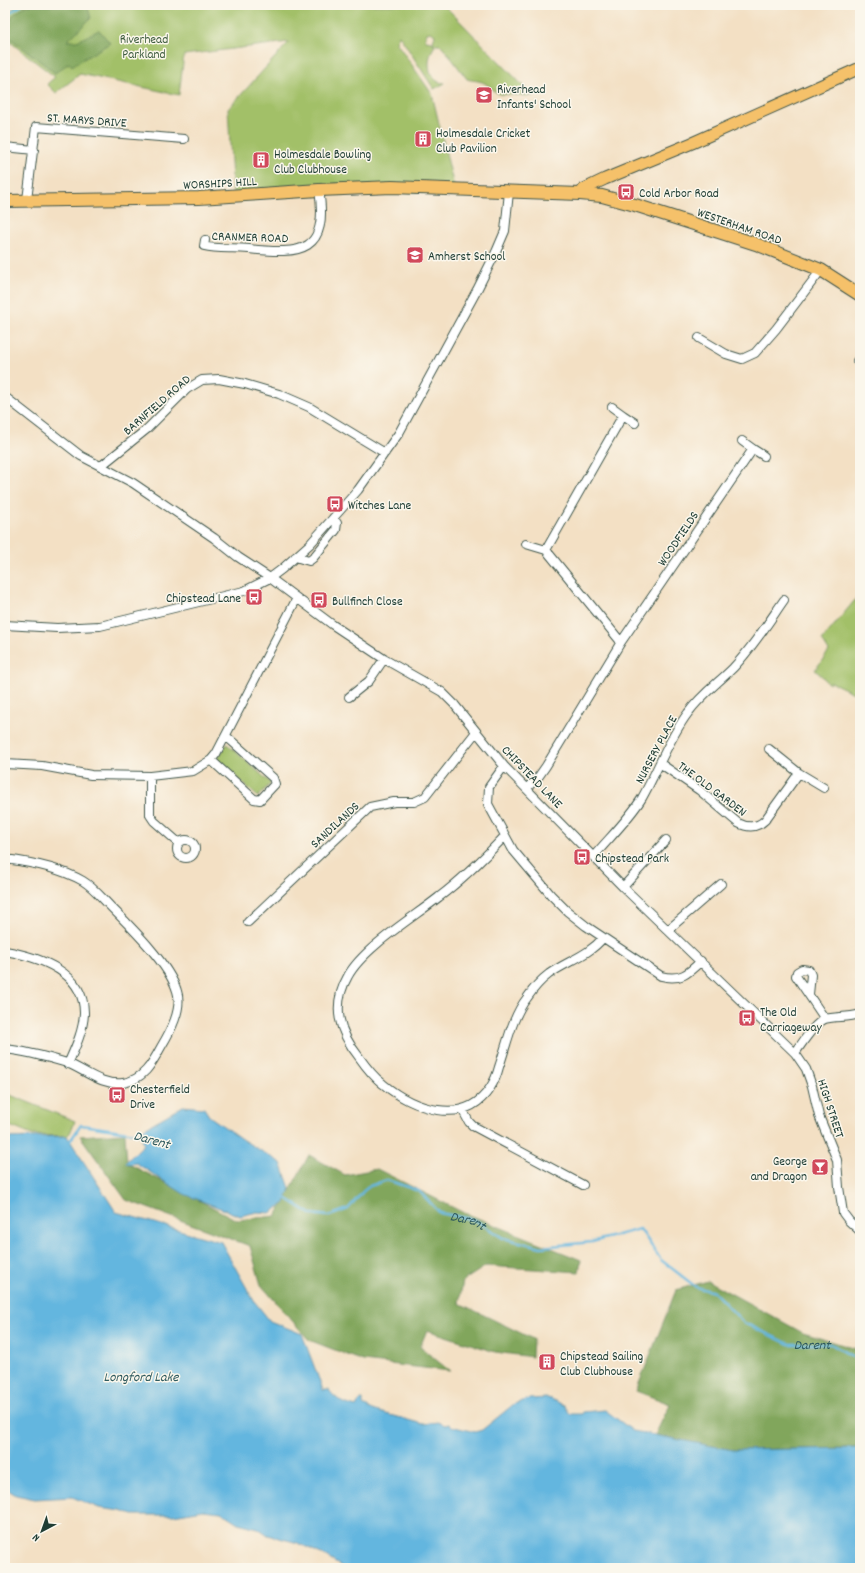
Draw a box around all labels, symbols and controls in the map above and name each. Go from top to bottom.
park label: Riverhead Parkland [120,31,168,65]
place label: Riverhead Infants' School [497,81,571,115]
school or university icon: Riverhead Infants' School [474,85,494,105]
street label: ST. MARYS DRIVE [46,109,127,134]
place label: Holmesdale Cricket Club Pavilion [436,125,531,159]
building icon: Holmesdale Cricket Club Pavilion [413,129,433,149]
place label: Holmesdale Bowling Club Clubhouse [274,146,371,180]
building icon: Holmesdale Bowling Club Clubhouse [251,150,271,170]
street label: WORSHIPS HILL [183,173,258,196]
bus stop icon: Cold Arbor Road [616,182,636,202]
place label: Cold Arbor Road [639,185,719,204]
street label: WESTERHAM ROAD [694,204,784,251]
street label: CRANMER ROAD [211,228,289,249]
school or university icon: Amherst School [405,245,425,265]
place label: Amherst School [428,248,505,267]
street label: BARNFIELD ROAD [120,371,196,441]
bus stop icon: Witches Lane [325,494,345,514]
place label: Witches Lane [348,497,411,516]
street label: WOODFIELDS [654,508,705,571]
bus stop icon: Chipstead Lane [244,587,264,607]
place label: Chipstead Lane [166,590,241,609]
bus stop icon: Bullfinch Close [309,590,329,610]
place label: Bullfinch Close [332,593,403,612]
street label: NURSERY PLACE [631,712,683,788]
street label: CHIPSTEAD LANE [496,742,566,814]
street label: THE OLD GARDEN [673,758,750,822]
street label: SANDILANDS [307,798,365,854]
bus stop icon: Chipstead Park [572,847,592,867]
place label: Chipstead Park [595,850,669,869]
place label: The Old Carriageway [760,1004,823,1038]
bus stop icon: The Old Carriageway [737,1008,757,1028]
street label: HIGH STREET [811,1077,848,1141]
place label: Chesterfield Drive [130,1081,190,1115]
bus stop icon: Chesterfield Drive [107,1085,127,1105]
water label: Darent [131,1127,174,1156]
place label: George and Dragon [751,1153,807,1187]
bar icon: George and Dragon [810,1157,830,1177]
water label: Darent [448,1207,491,1238]
water label: Darent [794,1336,832,1356]
place label: Chipstead Sailing Club Clubhouse [560,1348,644,1382]
building icon: Chipstead Sailing Club Clubhouse [537,1352,557,1372]
water label: Longford Lake [104,1368,179,1388]
north arrow [22,1511,62,1551]
text: N [29,1529,44,1545]

